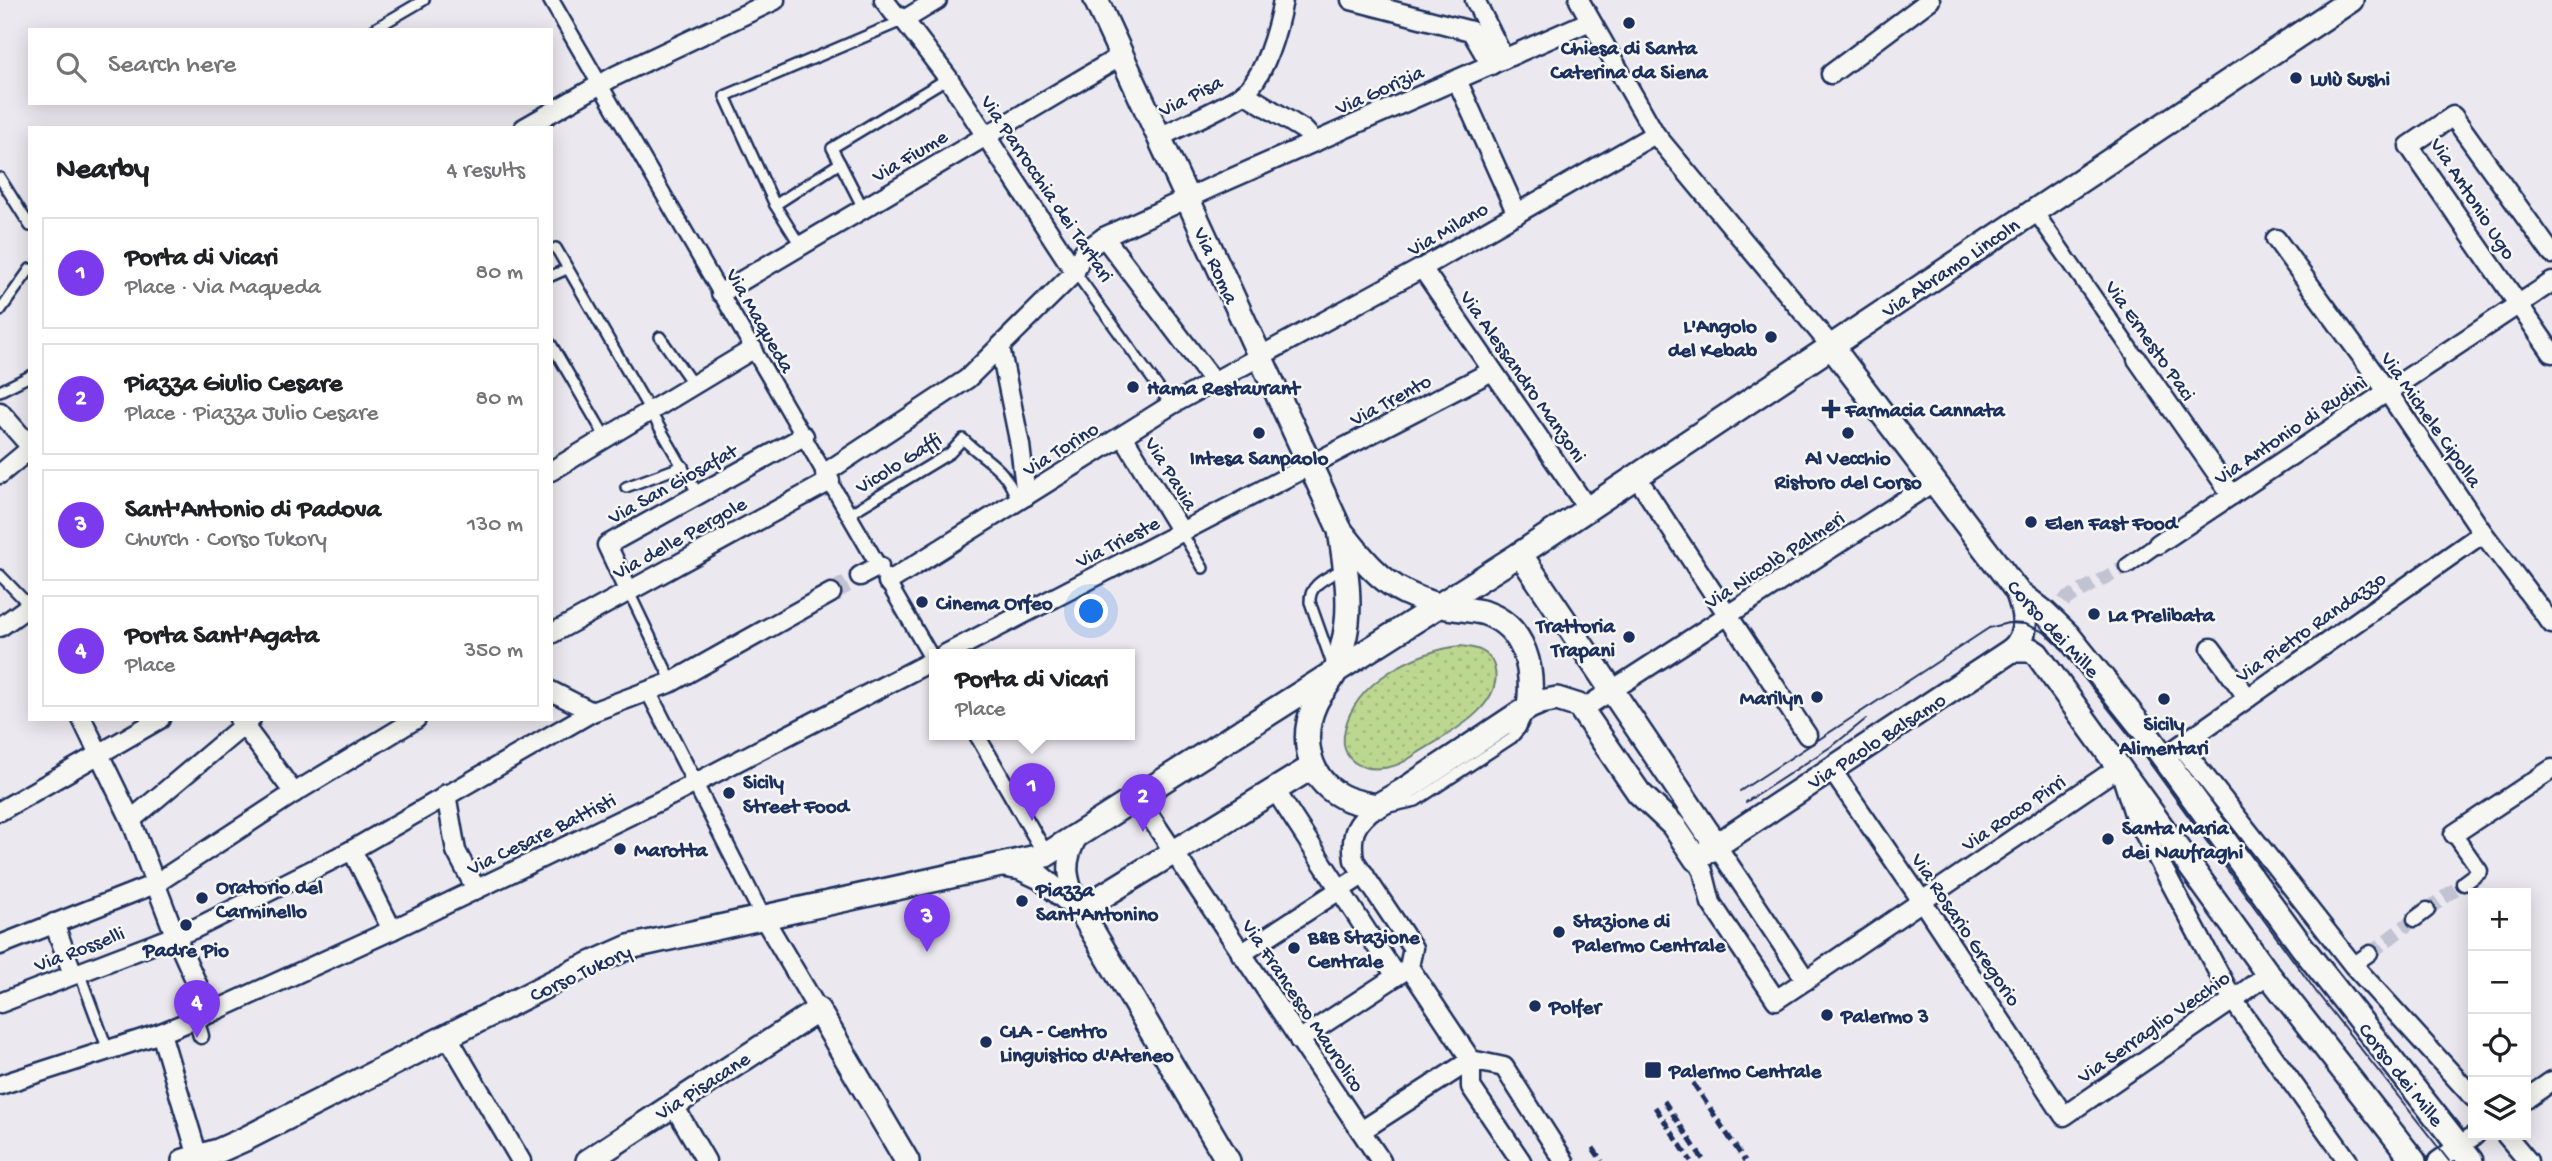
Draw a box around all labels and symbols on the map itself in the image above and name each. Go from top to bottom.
marker: Chiesa di Santa Caterina da Siena [1621,15,1637,31]
place label: Chiesa di Santa Caterina da Siena [1550,38,1709,87]
street label: Via Gorizia [1331,61,1430,123]
place label: Lulù Sushi [2310,69,2390,94]
marker: Lulù Sushi [2288,70,2304,86]
street label: Via Pisa [1155,71,1229,125]
street label: Via Parrocchia dei Tartari [972,91,1117,288]
street label: Via Fiume [868,125,954,191]
street label: Via Antonio Ugo [2422,134,2520,266]
street label: Via Milano [1403,198,1494,265]
street label: Via Abramo Lincoln [1877,214,2026,326]
street label: Via Roma [1185,223,1242,310]
street label: Via Maqueda [718,264,799,380]
street label: Via Ernesto Paci [2097,276,2199,407]
street label: Via Alessandro Manzoni [1452,286,1590,469]
place label: L'Angolo del Kebab [1668,316,1757,365]
marker: L'Angolo del Kebab [1763,329,1779,345]
street label: Via Michele Cipolla [2373,348,2486,495]
street label: Via Trento [1346,370,1437,434]
street label: Via Antonio di Rudinì [2210,371,2373,493]
place label: Hama Restaurant [1147,378,1302,403]
marker: Hama Restaurant [1125,379,1141,395]
place label: Farmacia Cannata [1844,400,2006,425]
marker: Farmacia Cannata [1823,401,1839,417]
street label: Via Torino [1018,418,1104,485]
marker: Intesa Sanpaolo [1251,425,1267,441]
marker: Al Vecchio Ristoro del Corso [1840,425,1856,441]
street label: Vicolo Gaffi [851,429,948,502]
street label: Via Pavia [1136,433,1202,517]
street label: Via San Giosafat [604,439,745,532]
place label: Intesa Sanpaolo [1190,448,1328,473]
place label: Al Vecchio Ristoro del Corso [1773,448,1922,497]
street label: Via delle Pergole [608,492,753,588]
street label: Via Niccolò Palmeri [1700,507,1851,617]
street label: Via Trieste [1072,512,1166,576]
place label: Elen Fast Food [2045,513,2180,538]
marker: Elen Fast Food [2023,514,2039,530]
street label: Via Pietro Randazzo [2231,568,2392,691]
street label: Corso dei Mille [2000,576,2104,686]
place label: Cinema Orfeo [935,593,1053,618]
marker: Cinema Orfeo [914,594,930,610]
your location [1074,594,1108,628]
place label: La Prelibata [2108,605,2216,630]
marker: La Prelibata [2086,606,2102,622]
place label: Trattoria Trapani [1534,616,1616,665]
marker: Trattoria Trapani [1621,629,1637,645]
place label: Marilyn [1740,688,1804,713]
street label: Via Paolo Balsamo [1803,689,1952,797]
marker: Marilyn [1809,689,1825,705]
marker: Sicily Alimentari [2156,691,2172,707]
place label: Sicily Alimentari [2118,714,2209,763]
pin: 1 [1009,763,1055,821]
street label: Via Rocco Pirri [1957,771,2072,860]
place label: Sicily Street Food [743,772,852,821]
pin: 2 [1120,774,1166,832]
marker: Sicily Street Food [721,785,737,801]
street label: Via Cesare Battisti [463,789,621,883]
place label: Santa Maria dei Naufraghi [2122,818,2243,867]
marker: Santa Maria dei Naufraghi [2100,831,2116,847]
place label: Marotta [634,840,709,865]
marker: Marotta [612,841,628,857]
street label: Via Rosario Gregorio [1903,849,2025,1012]
place label: Oratorio del Carminello [215,877,323,926]
place label: Piazza Sant'Antonino [1035,880,1159,929]
marker: Oratorio del Carminello [194,890,210,906]
marker: Piazza Sant'Antonino [1014,893,1030,909]
pin: 3 [904,894,950,952]
place label: Stazione di Palermo Centrale [1572,911,1726,960]
street label: Via Francesco Maurolico [1233,915,1368,1098]
marker: Padre Pio [178,917,194,933]
street label: Via Rosselli [31,923,129,980]
marker: Stazione di Palermo Centrale [1551,924,1567,940]
place label: B&B Stazione Centrale [1307,927,1421,976]
place label: Padre Pio [142,940,229,965]
marker: B&B Stazione Centrale [1286,940,1302,956]
street label: Corso Tukory [527,941,636,1010]
street label: Via Serraglio Vecchio [2073,967,2236,1091]
pin: 4 [174,980,220,1038]
place label: Polfer [1548,997,1603,1022]
marker: Polfer [1527,998,1543,1014]
place label: Palermo 3 [1840,1006,1929,1031]
marker: Palermo 3 [1819,1007,1835,1023]
street label: Corso dei Mille [2351,1019,2448,1134]
place label: CLA - Centro Linguistico d'Ateneo [999,1021,1174,1070]
marker: CLA - Centro Linguistico d'Ateneo [978,1034,994,1050]
street label: Via Pisacane [651,1047,757,1128]
marker: Palermo Centrale [1643,1060,1663,1080]
place label: Palermo Centrale [1668,1061,1822,1086]

